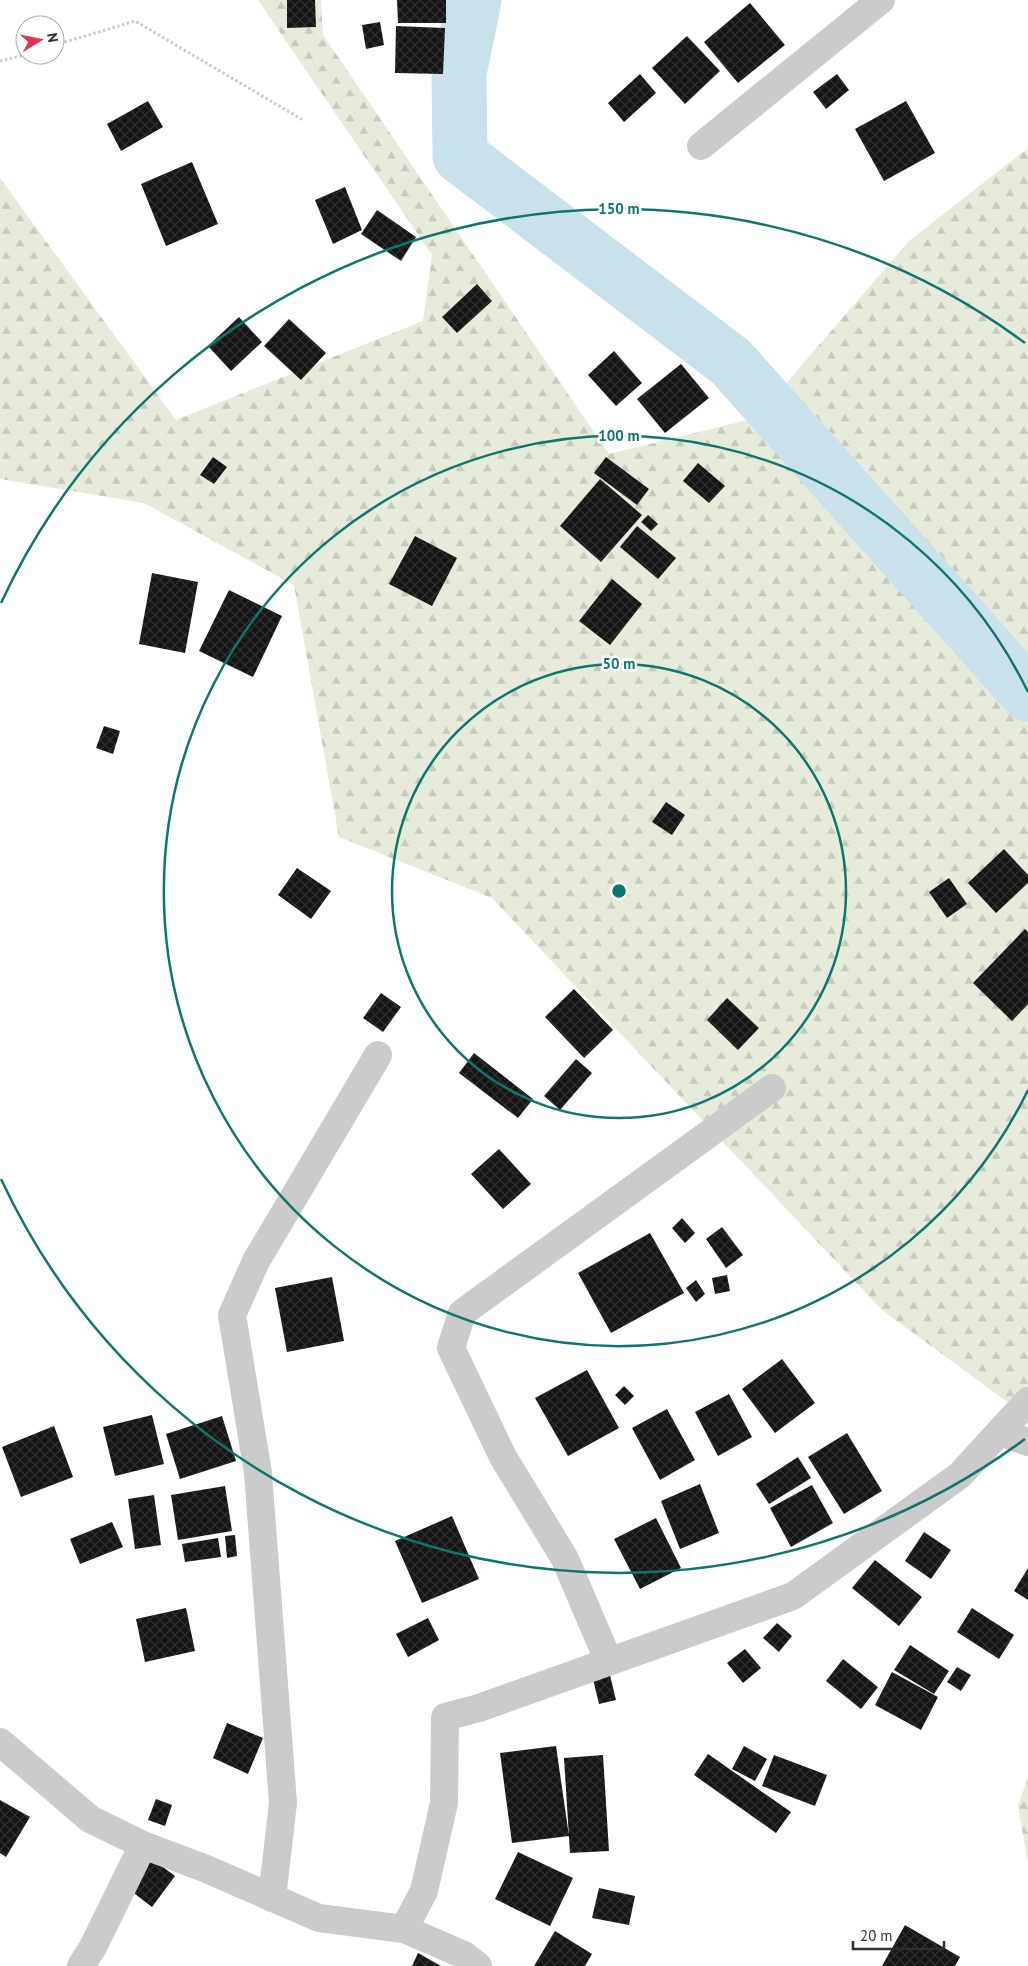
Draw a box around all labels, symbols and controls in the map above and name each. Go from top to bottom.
north arrow [15,15,65,65]
text: N [43,32,62,44]
text: 150 m [598,199,640,218]
text: 100 m [598,426,640,445]
text: 50 m [603,654,635,673]
centre of rings [610,882,628,900]
scale bar [853,1918,944,1950]
text: 20 m [860,1926,893,1945]

